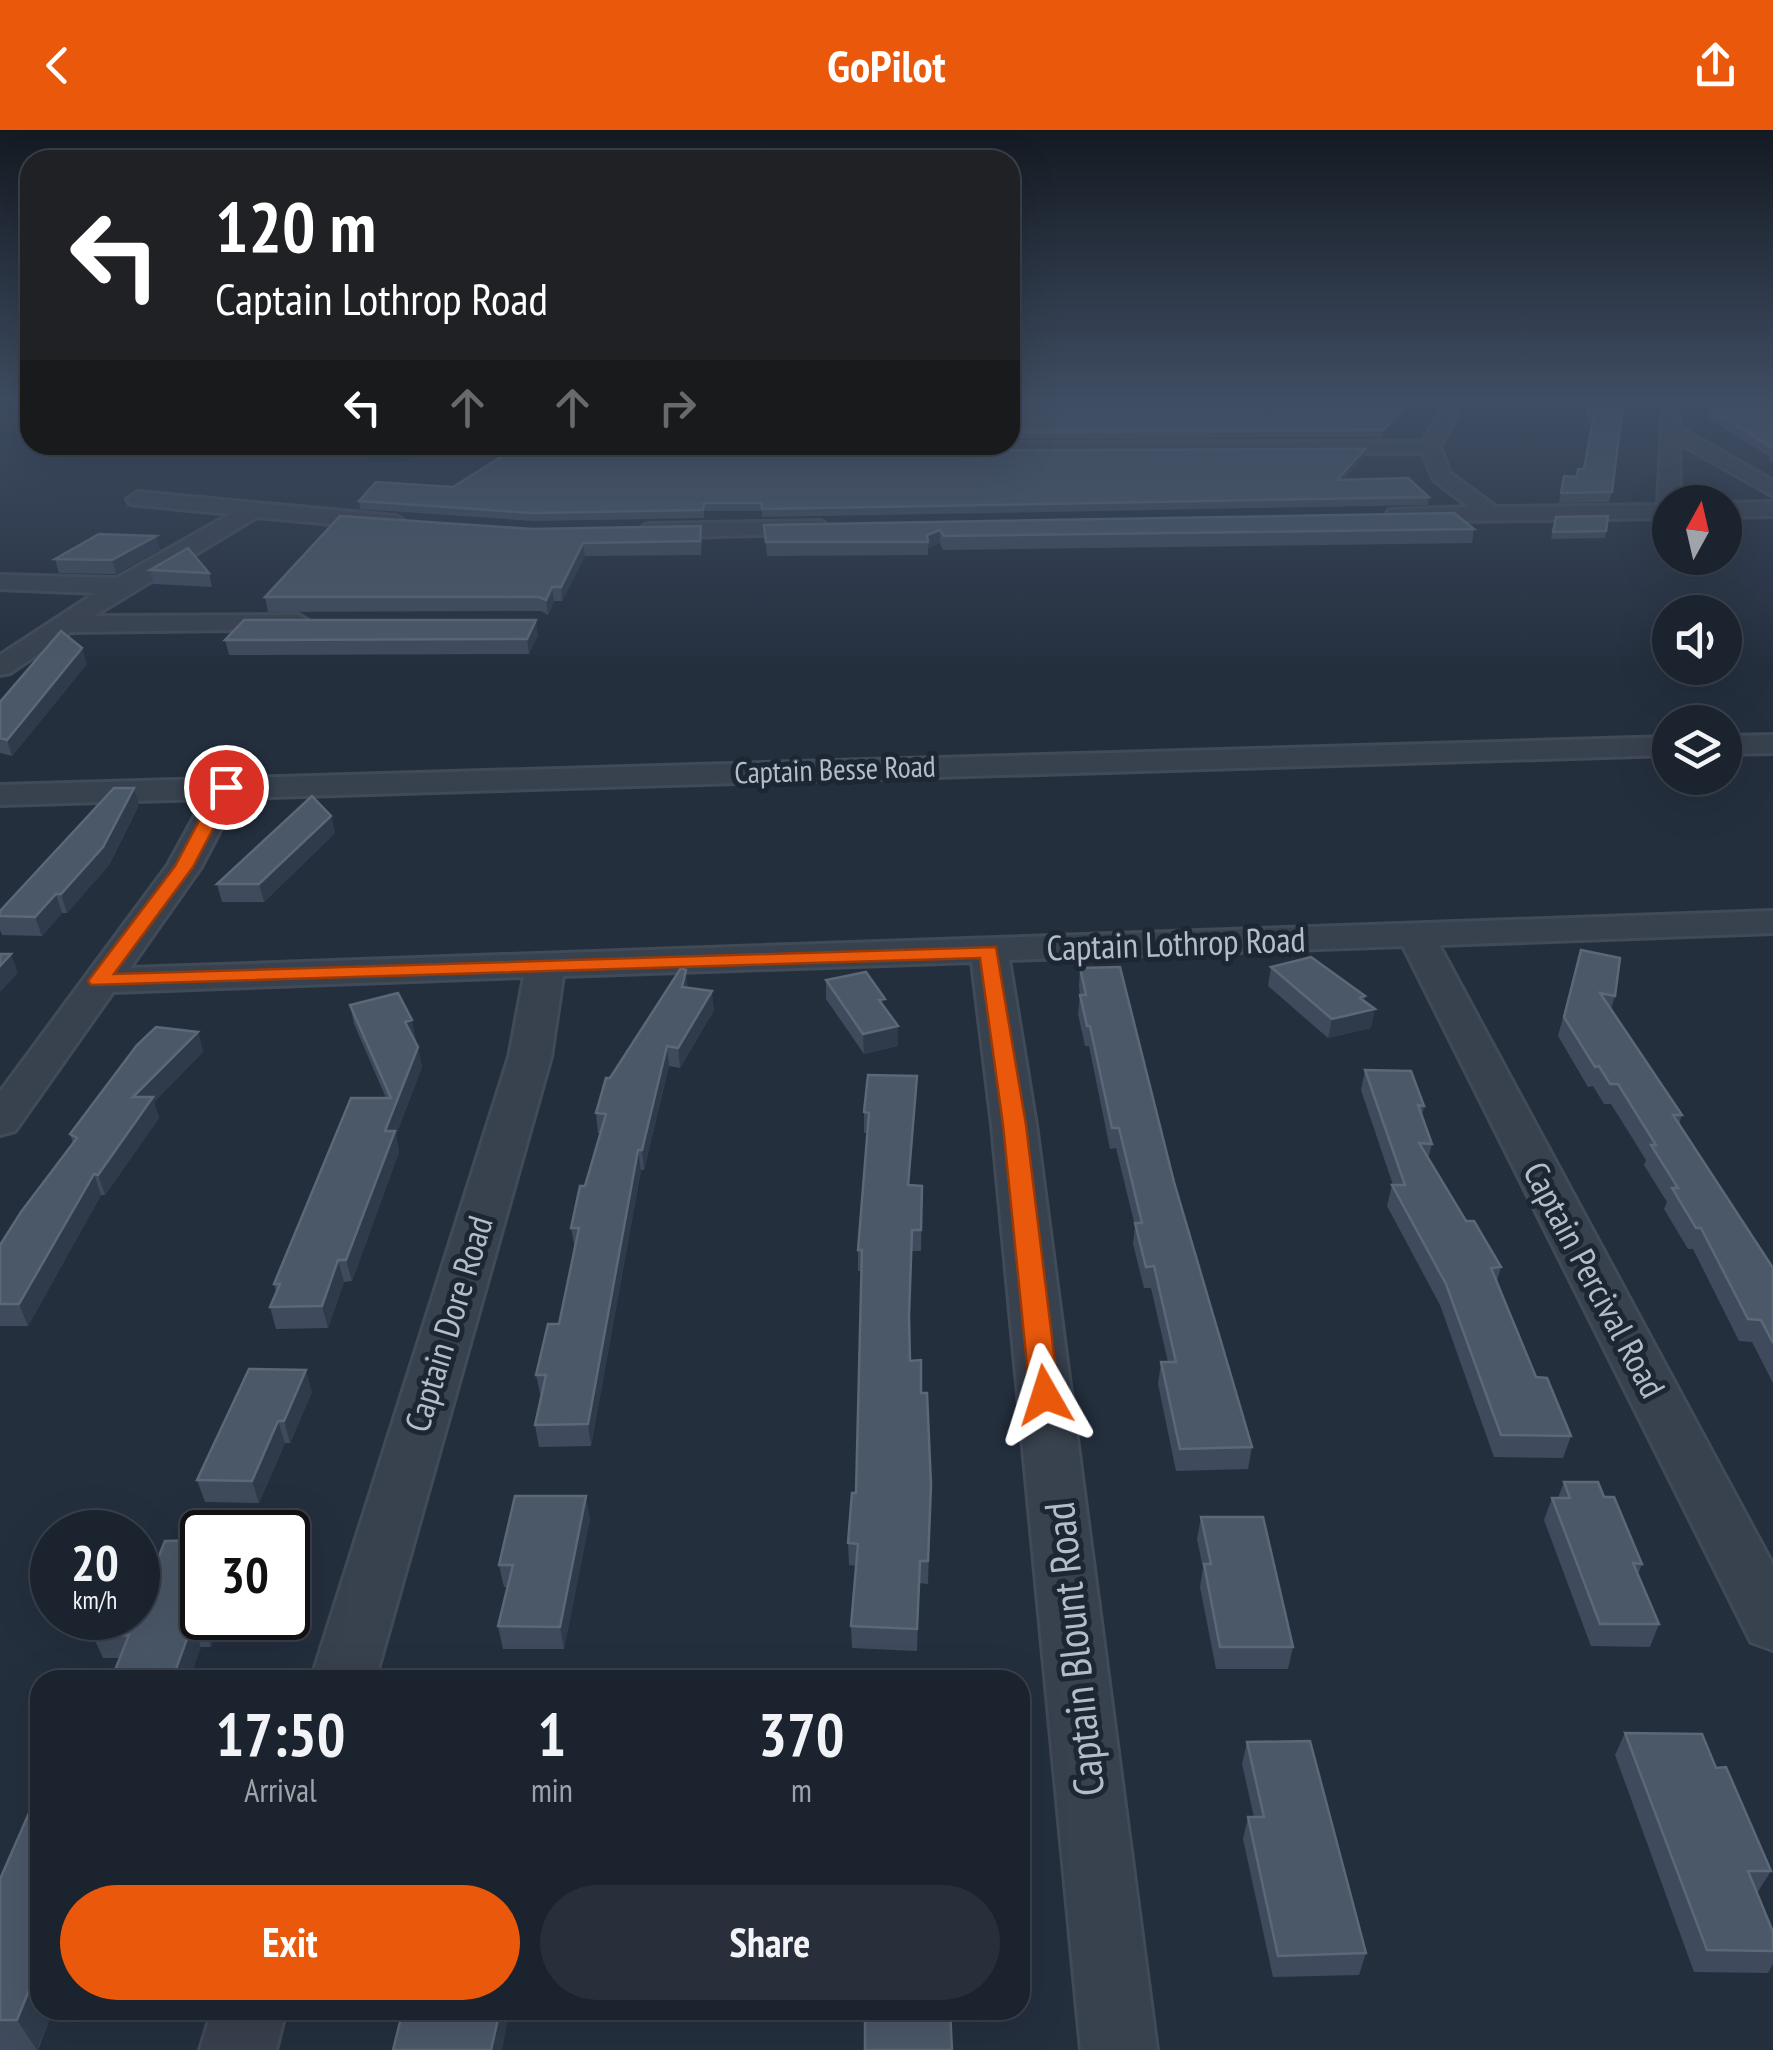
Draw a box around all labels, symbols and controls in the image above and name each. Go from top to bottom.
text: GoPilot [827,36,946,94]
icon: back [30,38,85,93]
icon: share [1688,38,1743,93]
text: 120 m [215,181,376,271]
icon: left [50,190,180,320]
text: Captain Lothrop Road [215,269,548,327]
icon: left [335,380,390,435]
icon: ahead [440,380,495,435]
icon: ahead [545,380,600,435]
icon: right [650,380,705,435]
north arrow [1652,485,1742,575]
map controls [1652,485,1742,795]
button: sound [1652,595,1742,685]
button: layers [1652,705,1742,795]
pin [184,745,269,830]
street label: Captain Besse Road [734,745,936,792]
icon: arrive [199,760,254,815]
street label: Captain Lothrop Road [1046,915,1306,971]
street label: Captain Percival Road [1513,1154,1676,1405]
street label: Captain Dore Road [393,1210,503,1437]
position arrow [993,1343,1097,1447]
street label: Captain Blount Road [1031,1499,1116,1799]
speed limit sign: 30 [180,1510,310,1640]
text: 20 [71,1530,119,1595]
text: km/h [73,1584,117,1616]
text: 17:50 [216,1695,345,1773]
text: 1 [538,1695,566,1773]
text: 370 [758,1695,844,1773]
text: Arrival [244,1769,317,1811]
text: min [531,1769,573,1811]
text: m [791,1769,812,1811]
button: Exit [60,1885,520,2000]
button: Share [540,1885,1000,2000]

